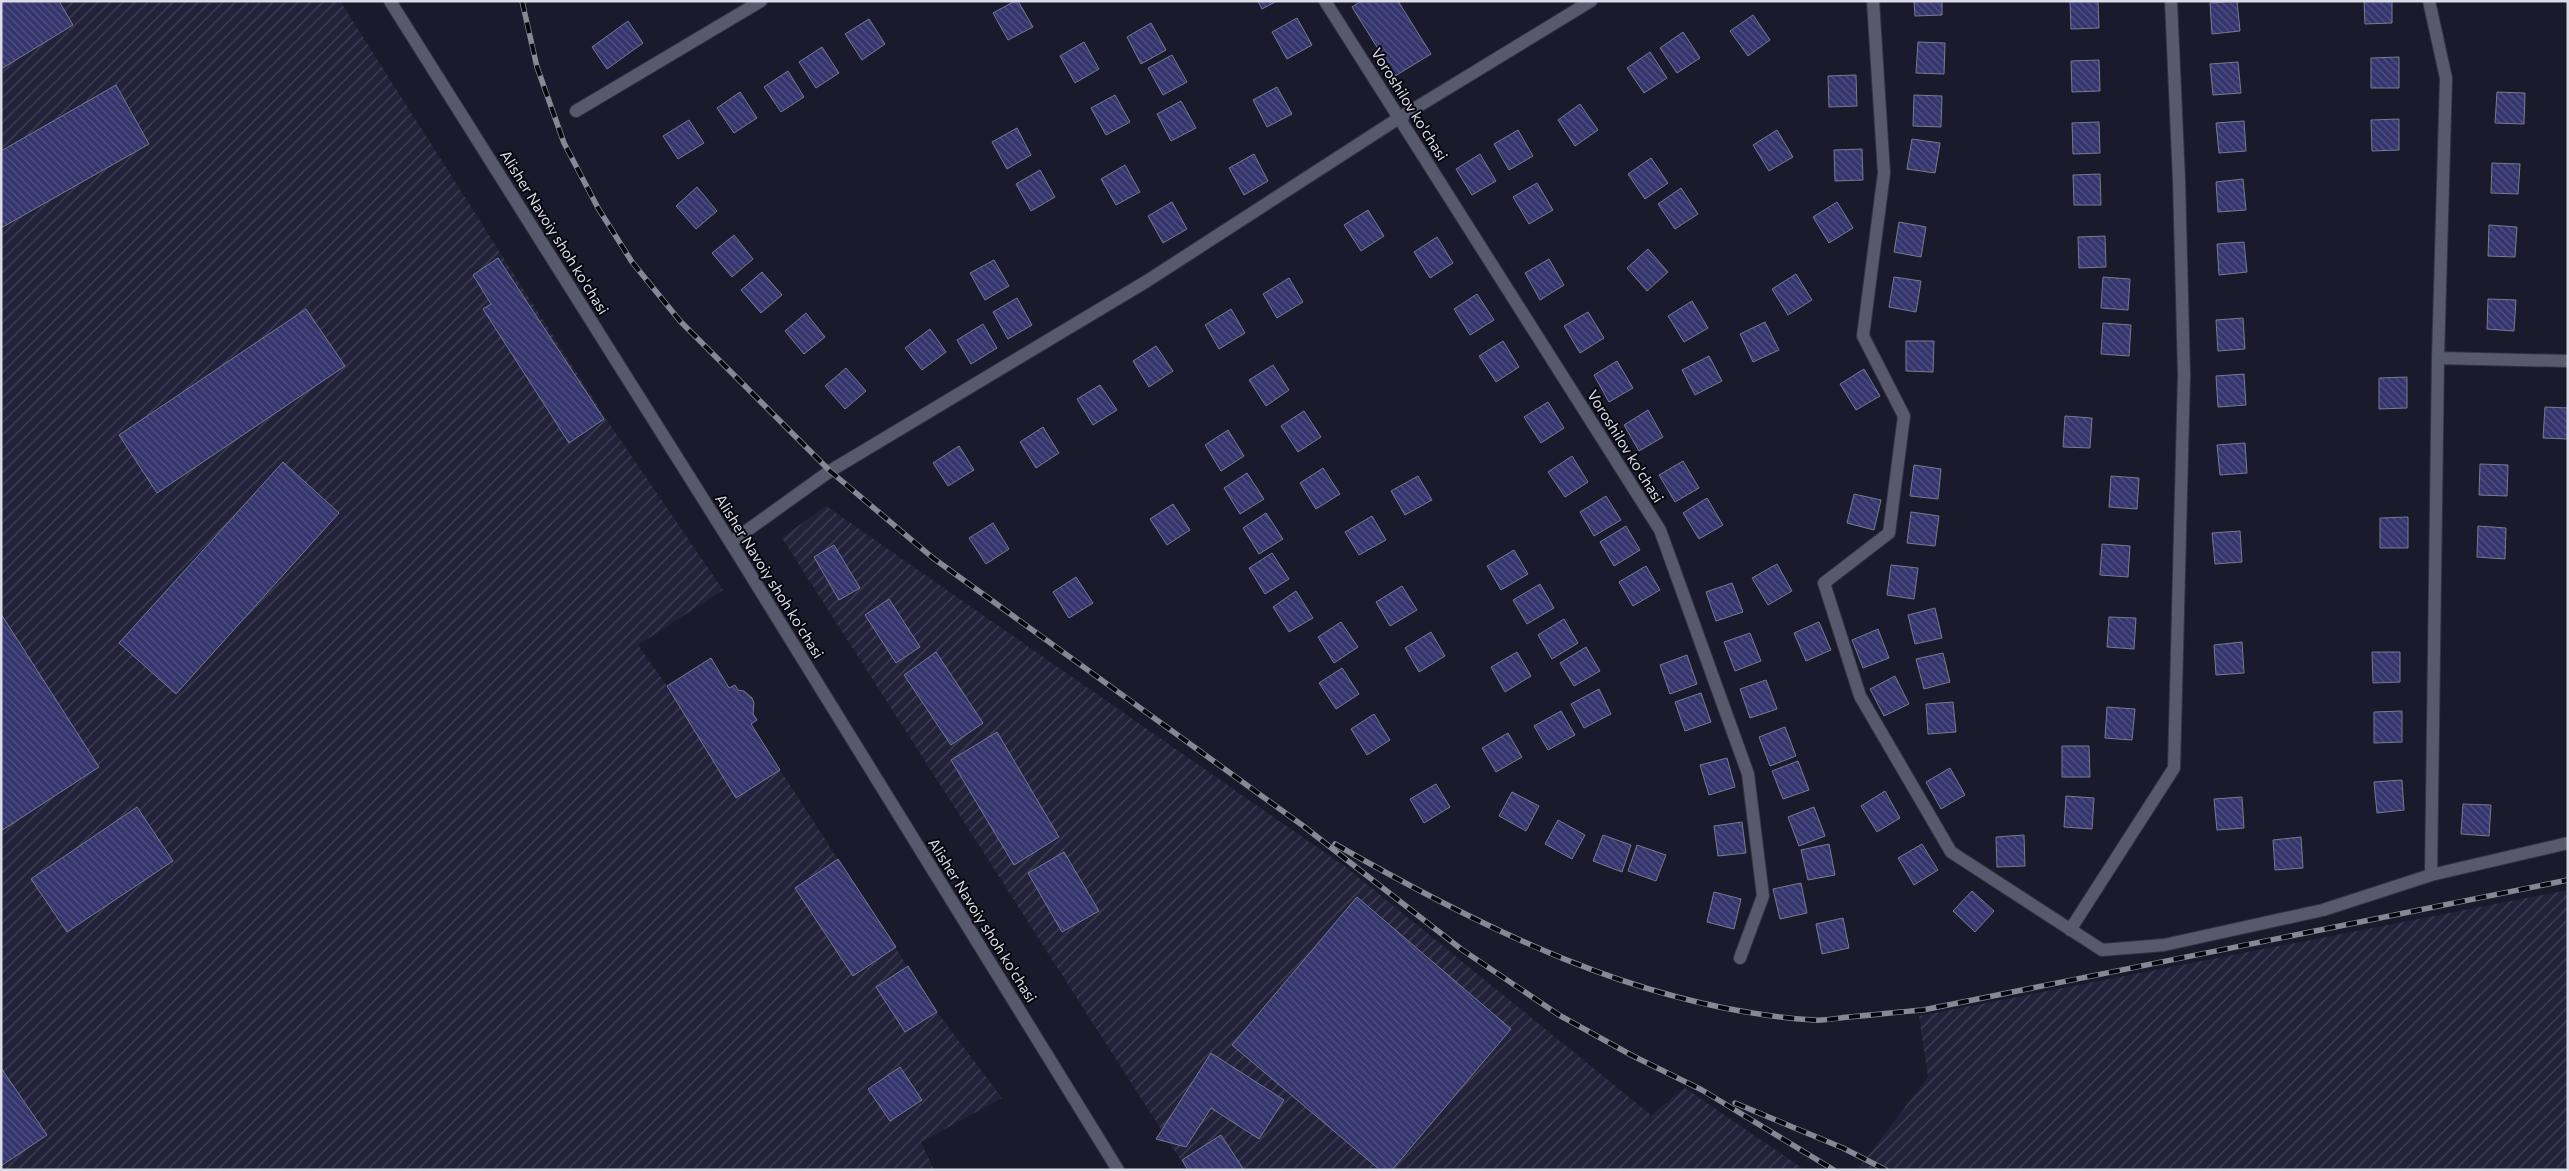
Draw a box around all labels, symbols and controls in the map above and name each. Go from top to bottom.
street label: Voroshilov ko'chasi [1368,44,1452,164]
street label: Alisher Navoiy shoh ko'chasi [497,147,613,317]
street label: Voroshilov ko'chasi [1584,386,1668,506]
street label: Alisher Navoiy shoh ko'chasi [712,491,828,661]
street label: Alisher Navoiy shoh ko'chasi [925,835,1041,1005]

